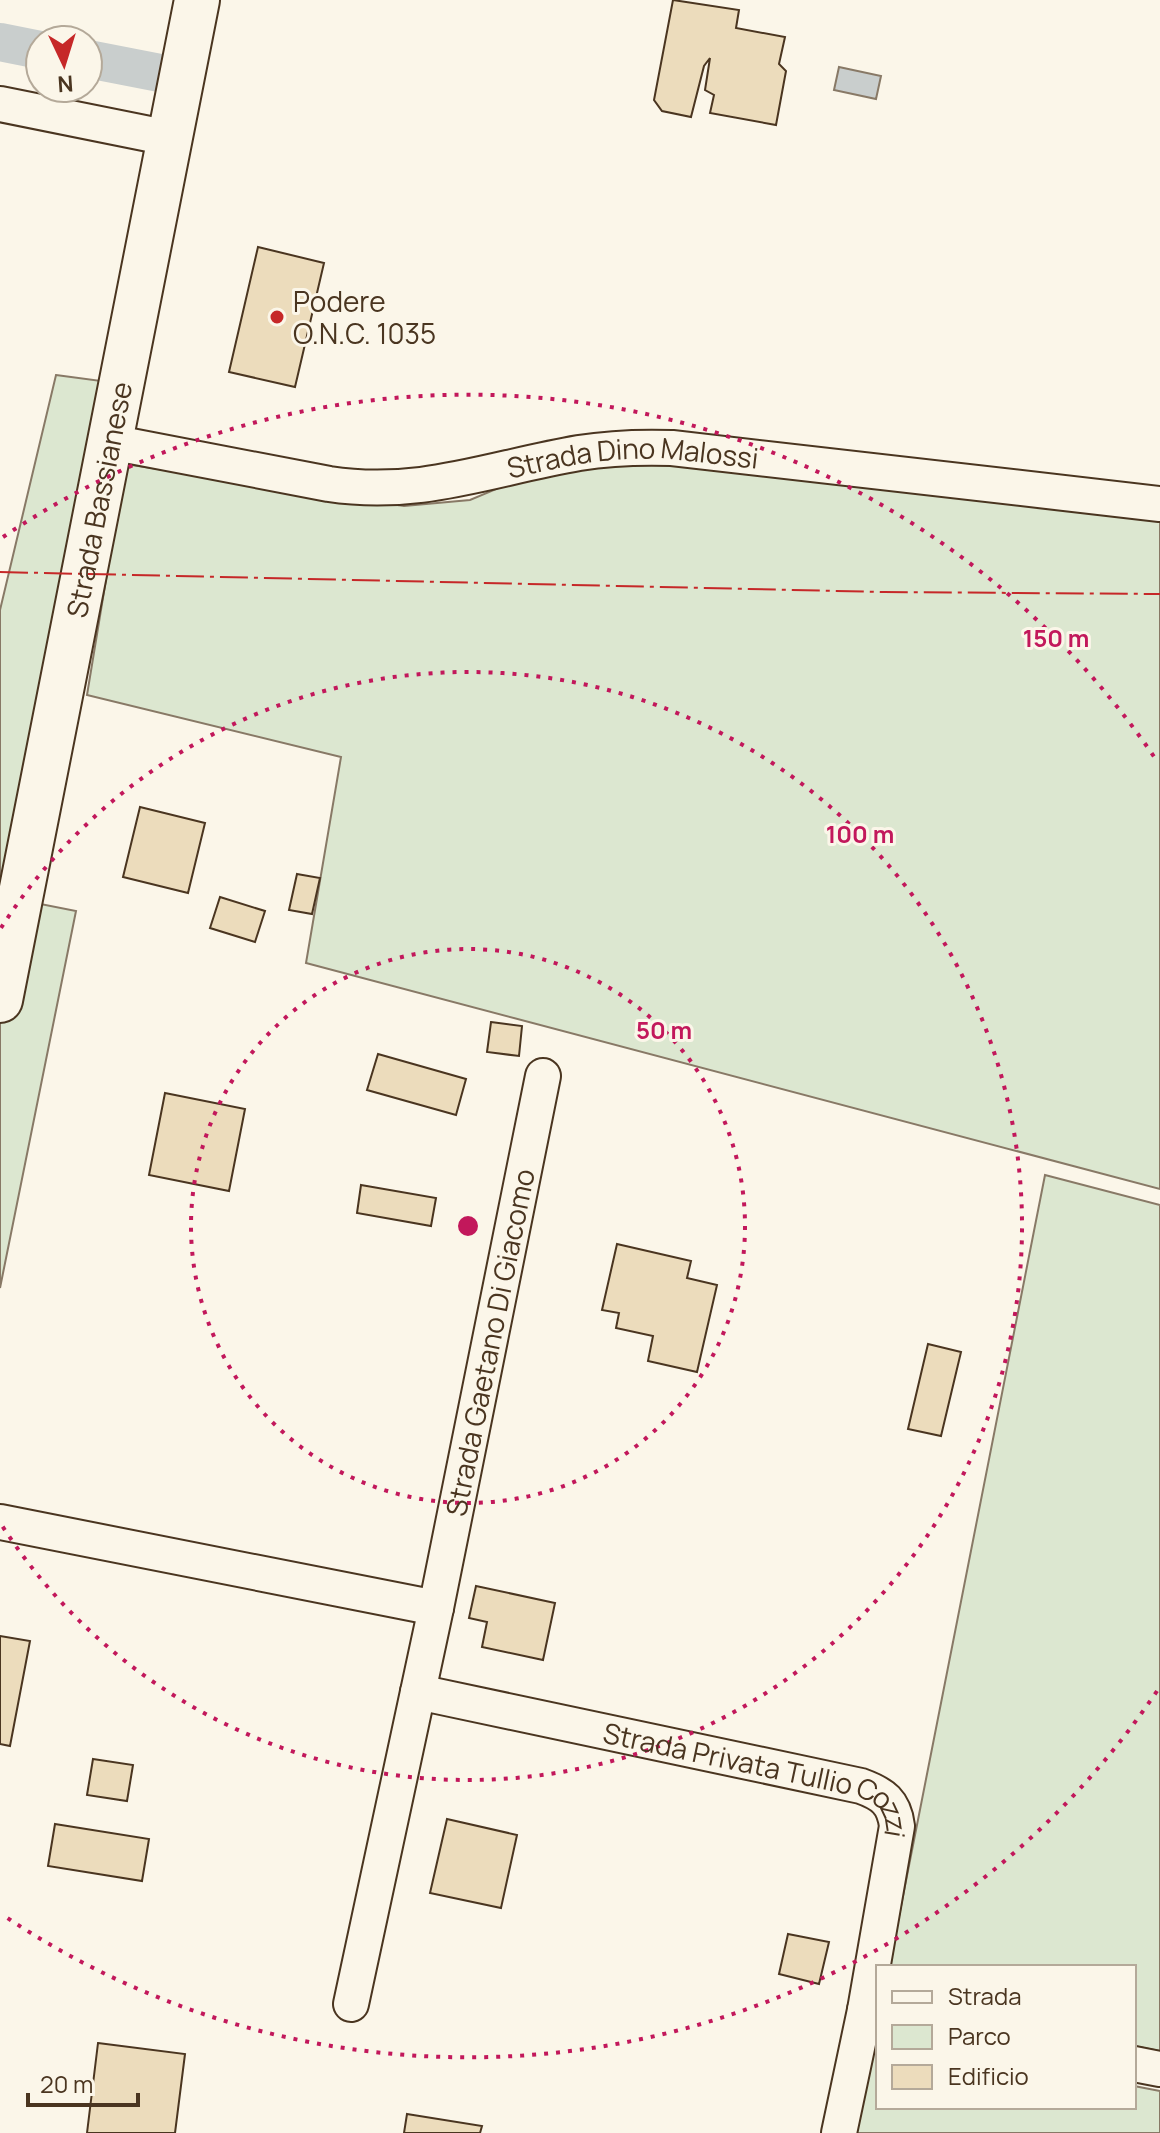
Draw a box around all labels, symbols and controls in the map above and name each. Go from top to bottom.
north arrow [24,24,104,104]
text: N [56,68,74,99]
place label: Podere O.N.C. 1035 [293,282,436,352]
marker: Podere O.N.C. 1035 [268,308,286,326]
street label: Strada Bassianese [57,378,140,621]
street label: Strada Dino Malossi [503,428,761,487]
text: 150 m [1023,621,1089,654]
text: 100 m [826,817,894,850]
text: 50 m [636,1013,692,1046]
street label: Strada Gaetano Di Giacomo [436,1165,543,1519]
centre of rings [454,1212,482,1240]
street label: Strada Privata Tullio Cozzi [600,1713,917,1841]
legend [876,1965,1136,2109]
text: Strada [948,1979,1021,2012]
text: Parco [948,2019,1011,2052]
scale bar [28,2057,138,2107]
text: Edificio [948,2059,1029,2092]
text: 20 m [40,2067,93,2100]

